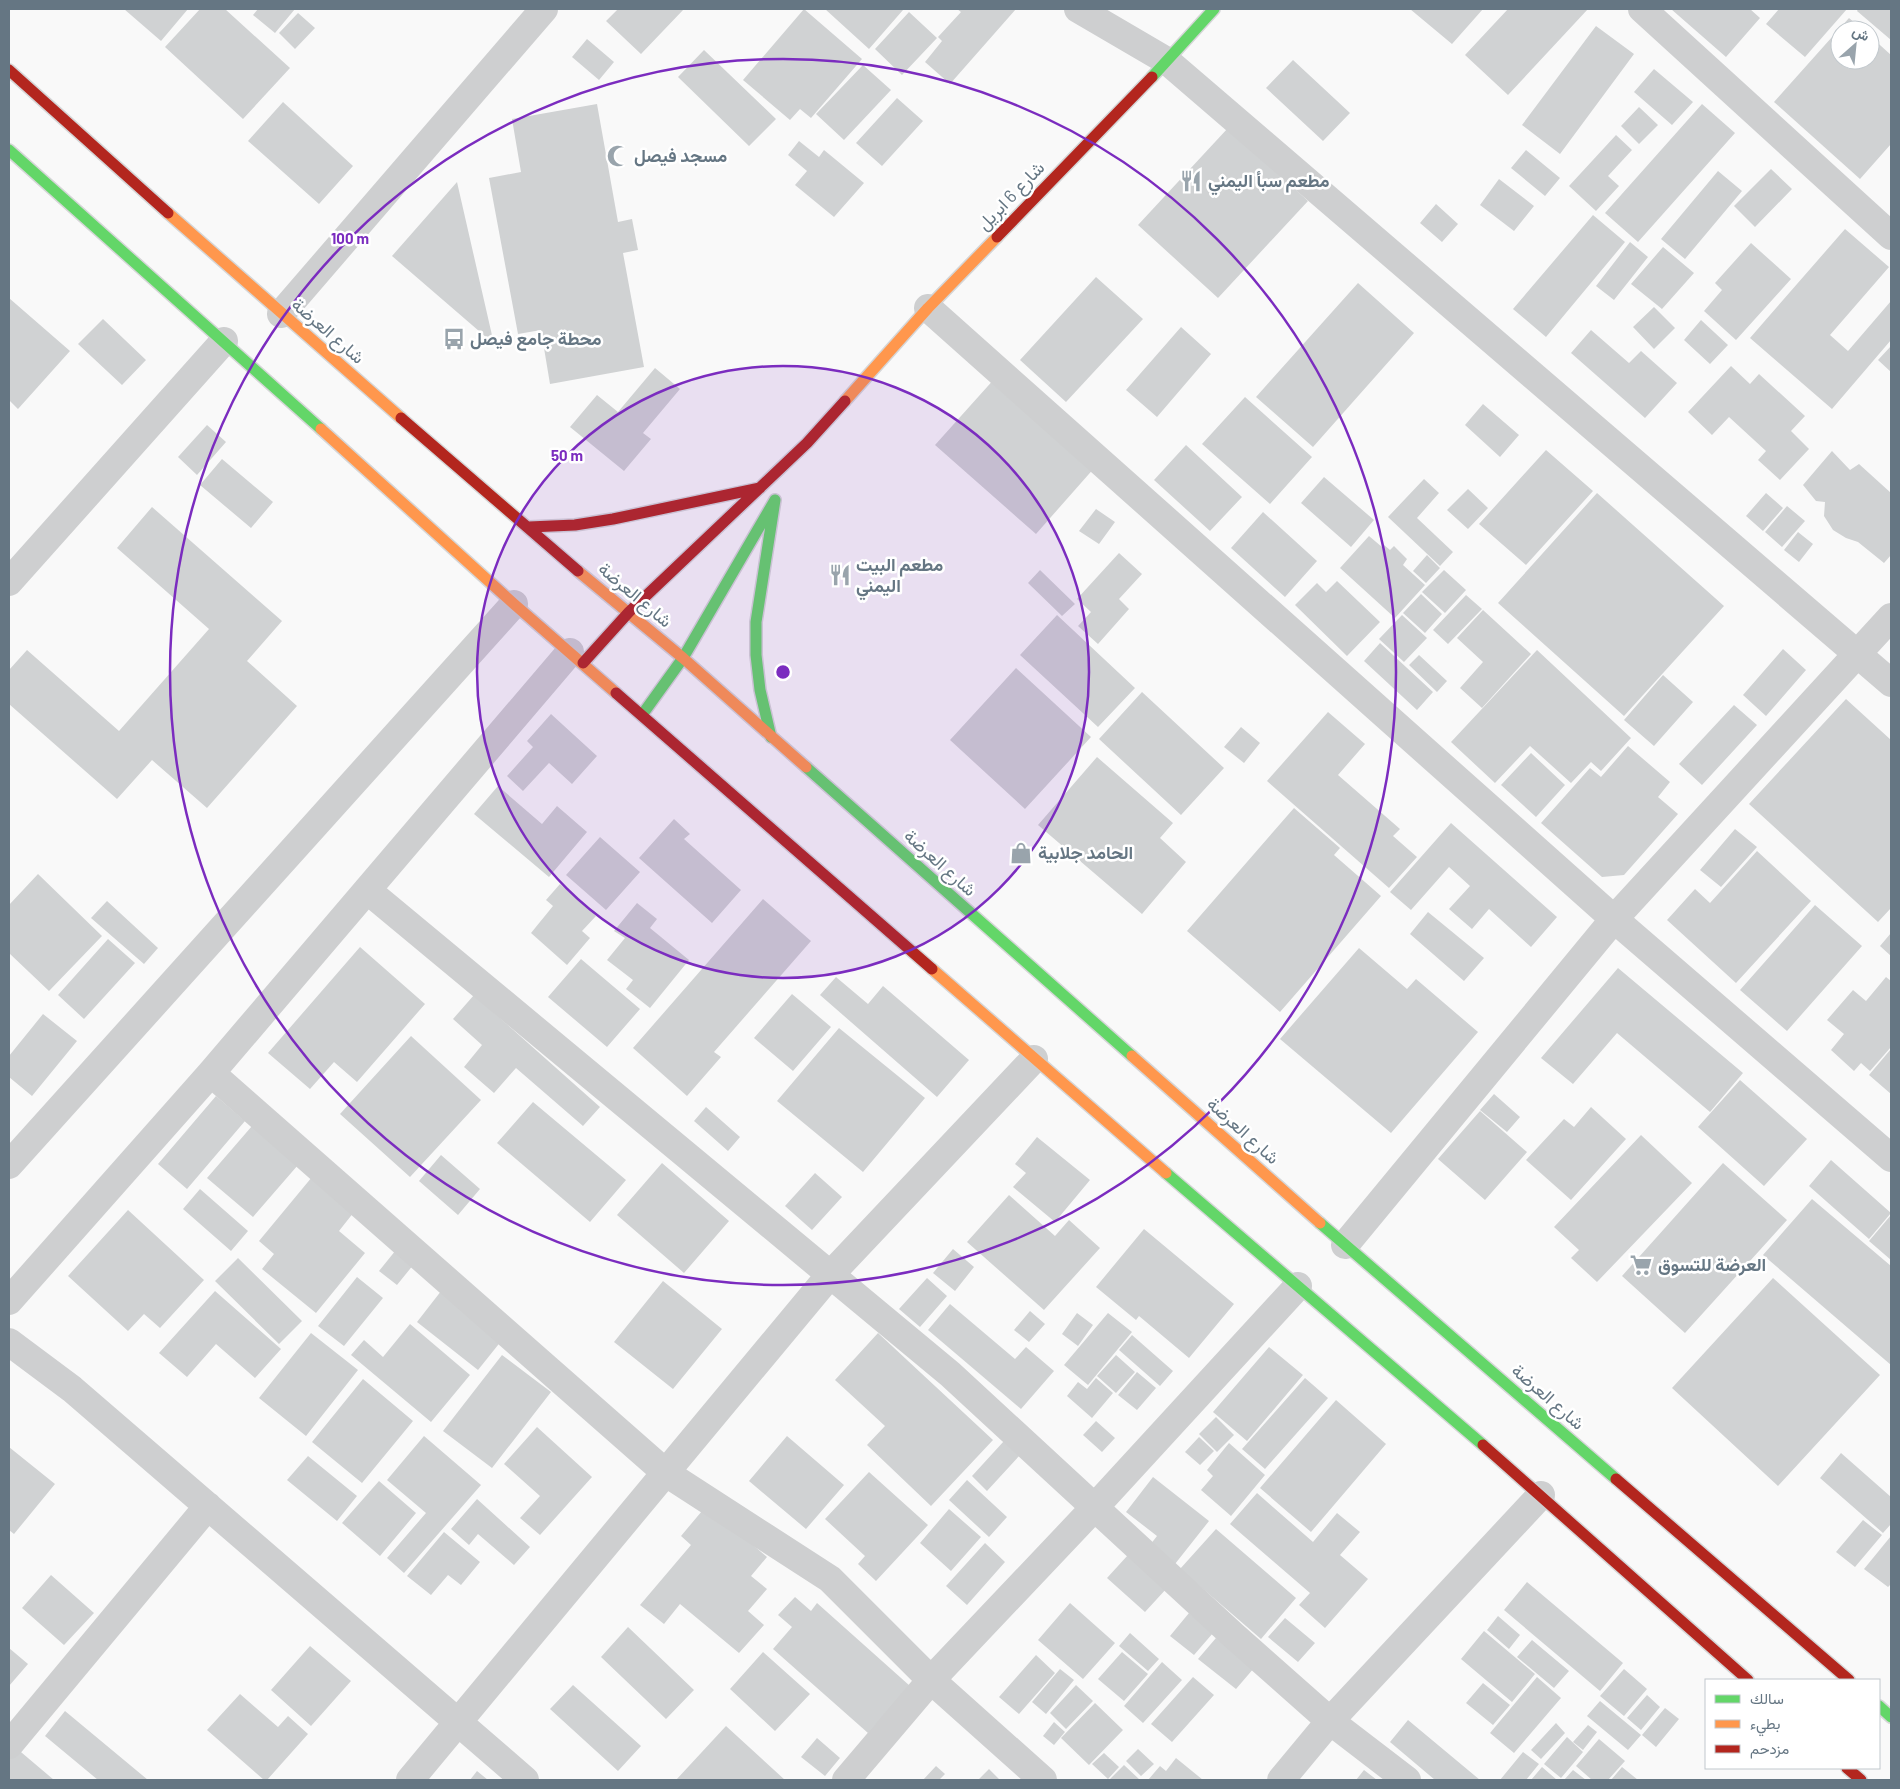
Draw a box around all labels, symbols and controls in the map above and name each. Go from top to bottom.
north arrow [1830,20,1880,70]
text: ش [1849,22,1873,45]
mosque icon: مسجد فيصل [605,143,631,169]
place label: مسجد فيصل [634,144,727,167]
street label: شارع 6 ابريل [972,156,1050,236]
restaurant icon: مطعم سبأ اليمني [1178,168,1204,194]
place label: مطعم سبأ اليمني [1208,169,1330,196]
text: 100 m [331,229,369,247]
street label: شارع العرضة [286,293,370,369]
bus stop icon: محطة جامع فيصل [441,326,467,352]
place label: محطة جامع فيصل [470,327,602,351]
text: 50 m [551,446,583,464]
place label: مطعم البيت اليمني [856,553,943,601]
street label: شارع العرضة [593,557,677,633]
restaurant icon: مطعم البيت اليمني [827,562,853,588]
centre of rings [774,663,792,681]
street label: شارع العرضة [899,824,981,902]
shop icon: الحامد جلابية [1008,840,1034,866]
place label: الحامد جلابية [1038,841,1133,864]
street label: شارع العرضة [1202,1092,1284,1170]
supermarket icon: العرضة للتسوق [1628,1252,1654,1278]
place label: العرضة للتسوق [1658,1253,1766,1276]
street label: شارع العرضة [1506,1359,1590,1435]
legend [1705,1679,1880,1769]
text: سالك [1750,1689,1784,1707]
text: بطيء [1750,1714,1780,1737]
text: مزدحم [1750,1739,1789,1759]

